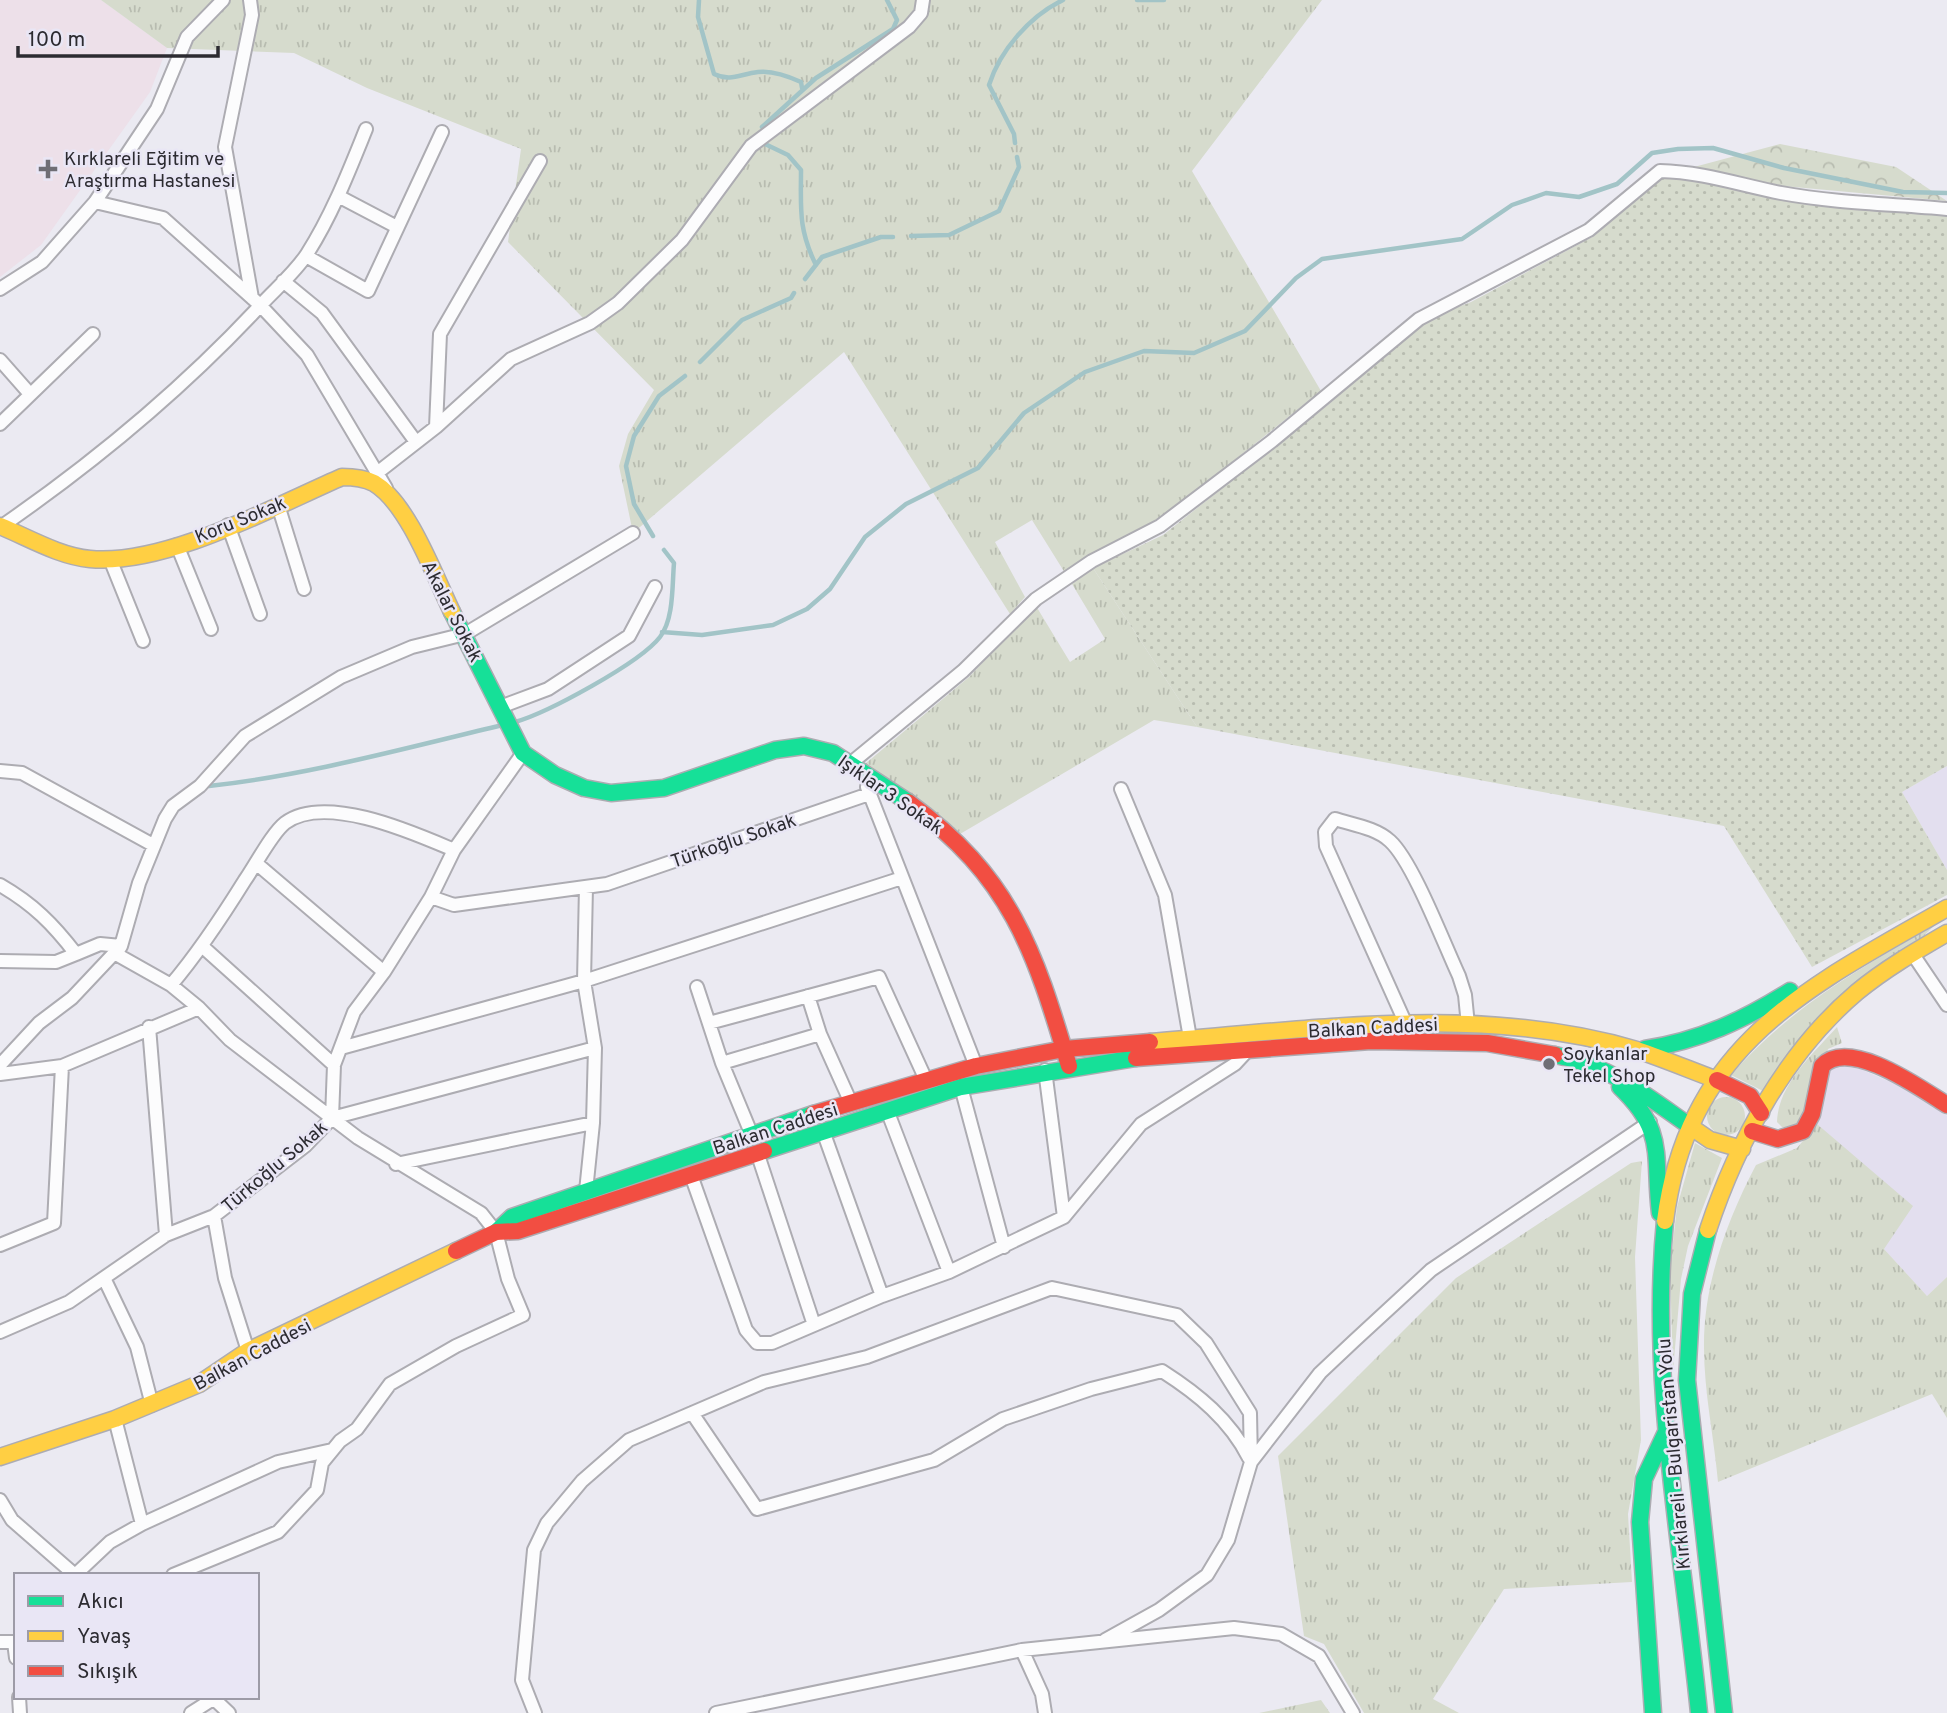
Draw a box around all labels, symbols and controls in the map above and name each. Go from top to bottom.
scale bar [18,14,217,58]
text: 100 m [28,27,85,54]
place label: Kırklareli Eğitim ve Araştırma Hastanesi [64,148,235,194]
marker: Kırklareli Eğitim ve Araştırma Hastanesi [38,159,58,179]
street label: Koru Sokak [192,492,290,550]
street label: Akalar Sokak [415,557,487,667]
street label: Işıklar 3 Sokak [833,750,947,841]
street label: Türkoğlu Sokak [668,809,799,875]
street label: Balkan Caddesi [1307,1014,1439,1044]
place label: Soykanlar Tekel Shop [1563,1043,1655,1089]
marker: Soykanlar Tekel Shop [1541,1056,1557,1072]
street label: Balkan Caddesi [710,1098,841,1161]
street label: Türkoğlu Sokak [217,1116,333,1219]
street label: Balkan Caddesi [190,1315,316,1397]
street label: Kırklareli - Bulgaristan Yolu [1653,1337,1697,1570]
legend [14,1573,259,1699]
text: Akıcı [77,1589,124,1616]
text: Yavaş [77,1624,131,1651]
text: Sıkışık [77,1659,138,1686]

